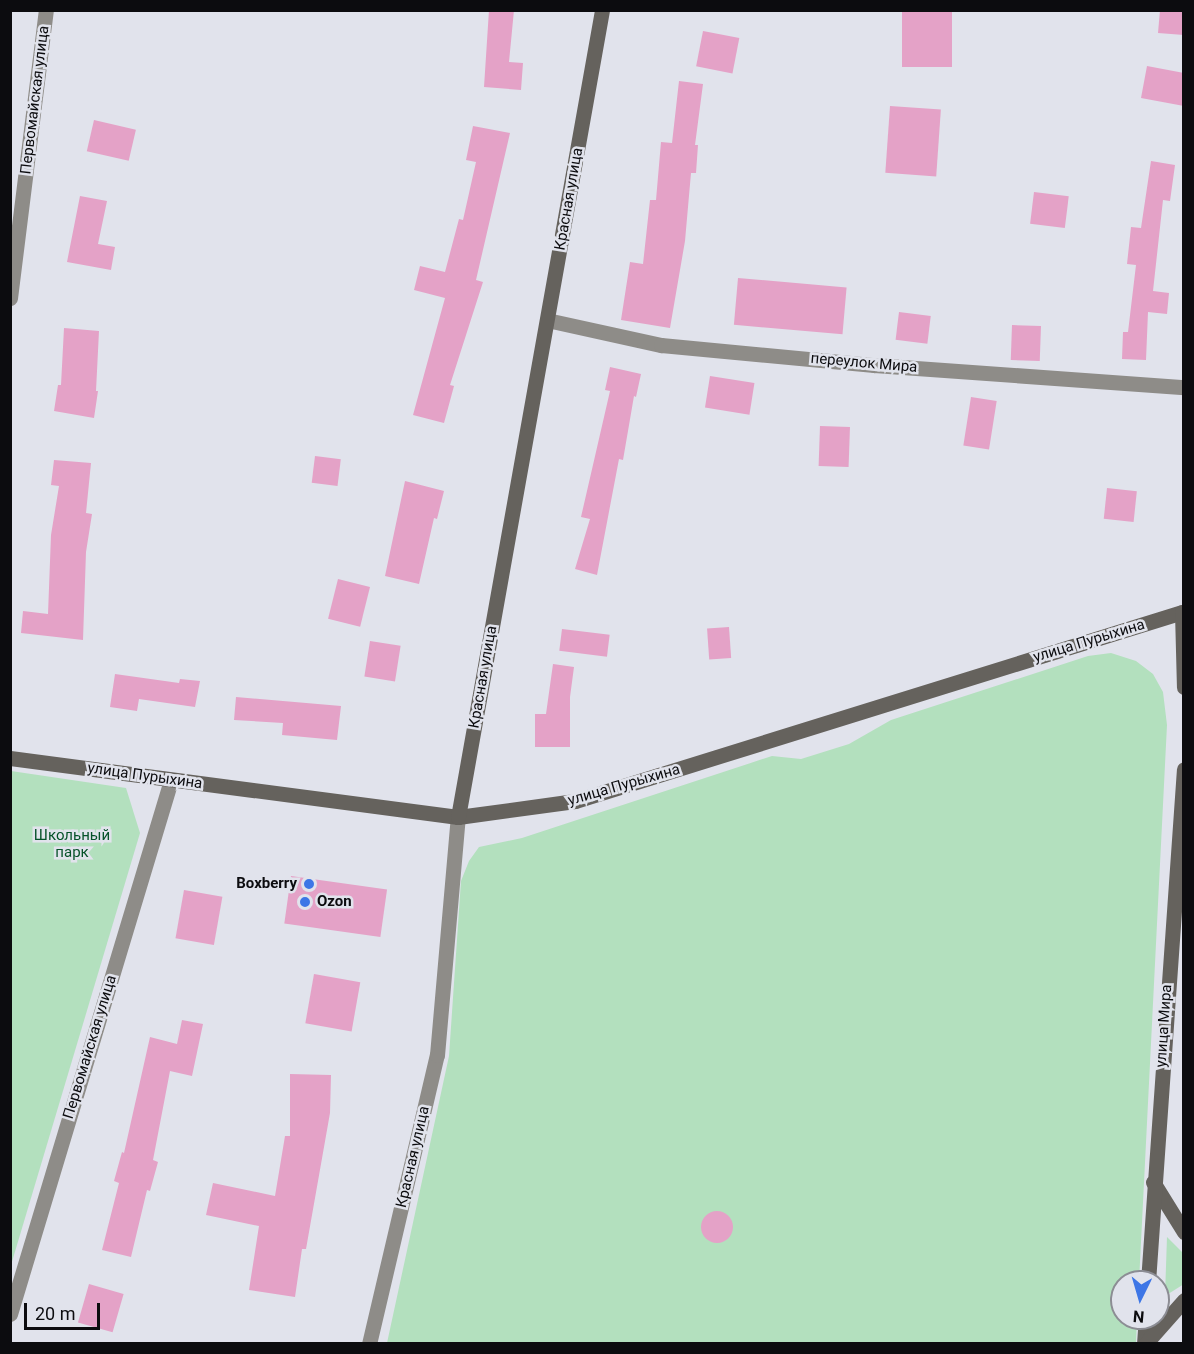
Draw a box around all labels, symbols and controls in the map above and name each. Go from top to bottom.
street label: Первомайская улица [17,25,53,175]
street label: Красная улица [551,146,587,252]
street label: переулок Мира [810,349,918,377]
street label: улица Пурыхина [1031,615,1147,667]
street label: Красная улица [465,624,501,730]
street label: улица Пурыхина [86,759,204,793]
street label: улица Пурыхина [566,760,682,810]
park label: Школьный парк [34,826,110,861]
place label: Boxberry [236,875,297,893]
marker: Boxberry [302,877,316,891]
place label: Ozon [317,893,352,911]
marker: Ozon [298,895,312,909]
street label: Первомайская улица [60,973,120,1121]
street label: улица Мира [1152,984,1176,1068]
street label: Красная улица [393,1104,433,1210]
north arrow [1110,1270,1170,1330]
scale bar [27,1291,104,1329]
text: 20 m [35,1303,75,1324]
text: N [1132,1306,1145,1326]

